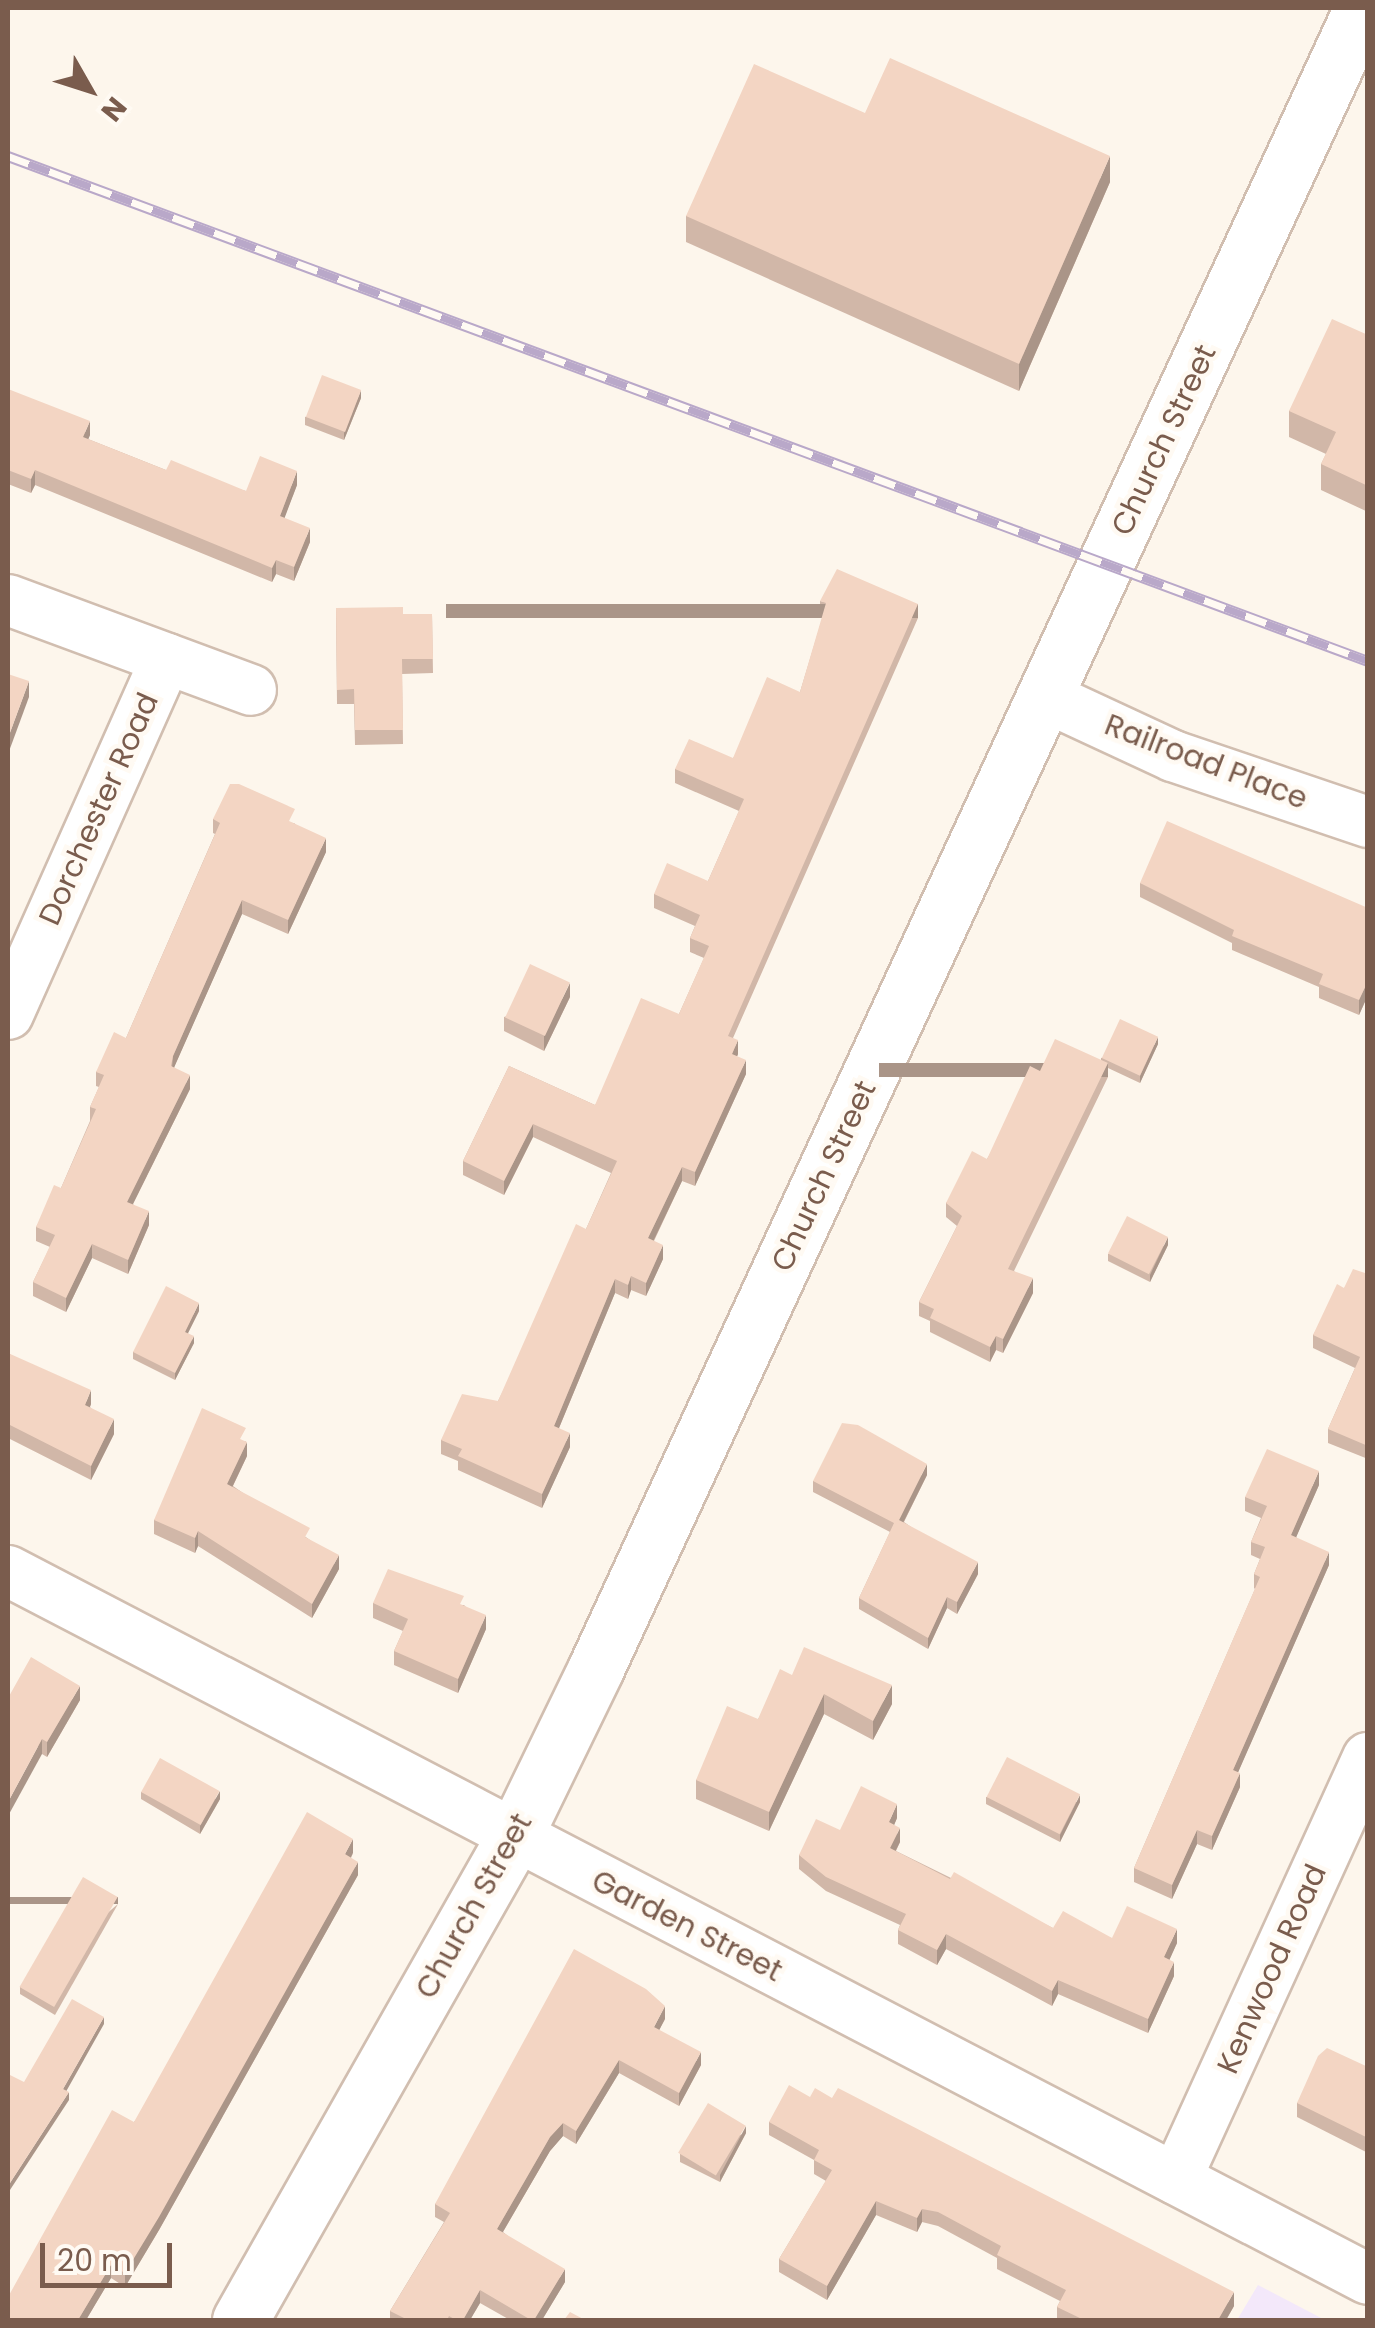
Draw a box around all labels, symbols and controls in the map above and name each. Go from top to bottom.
north arrow [40,40,140,140]
text: N [92,89,135,130]
street label: Church Street [1104,339,1224,541]
street label: Dorchester Road [32,687,166,931]
street label: Railroad Place [1100,707,1312,817]
street label: Church Street [764,1075,884,1277]
street label: Church Street [408,1807,540,2005]
street label: Kenwood Road [1210,1859,1334,2079]
street label: Garden Street [586,1863,788,1989]
scale bar [45,2223,178,2285]
text: 20 m [57,2239,132,2282]

